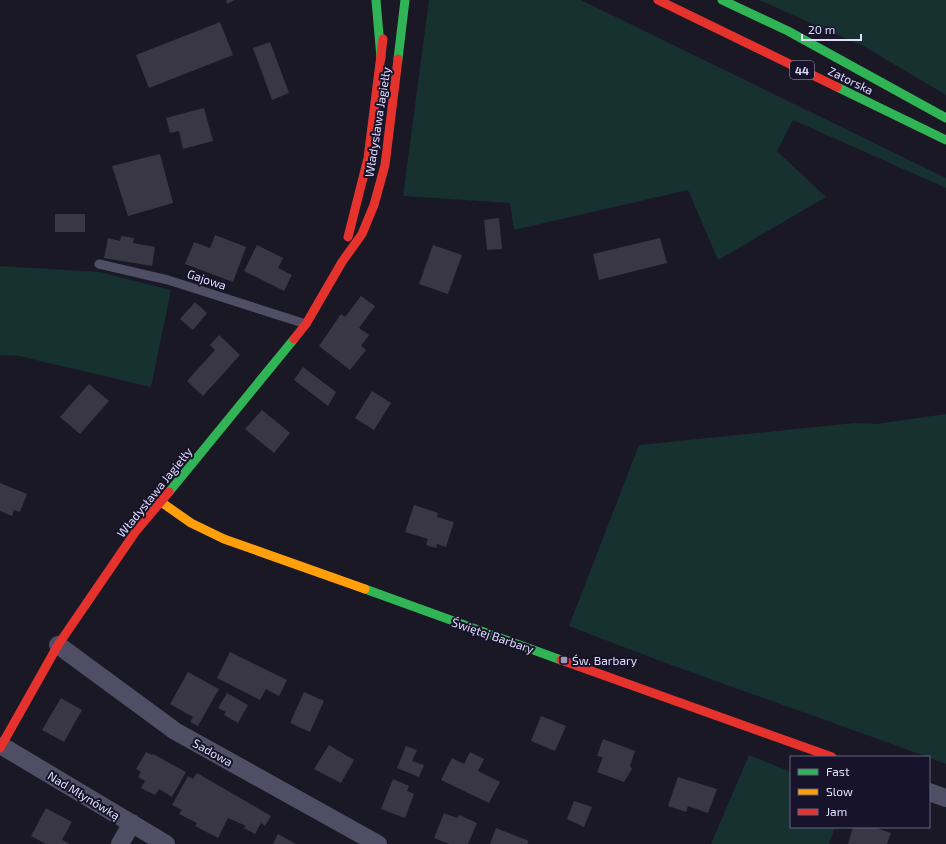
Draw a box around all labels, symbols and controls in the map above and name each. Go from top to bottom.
scale bar [802,16,861,42]
text: 20 m [808,22,835,36]
road number: 44 [790,61,814,79]
street label: Zatorska [826,63,876,97]
street label: Władysława Jagiełły [361,65,393,178]
street label: Gajowa [185,266,228,293]
street label: Władysława Jagiełły [114,444,195,540]
street label: Świętej Barbary [450,614,537,657]
place label: Św. Barbary [572,653,638,667]
marker: Św. Barbary [559,655,569,665]
street label: Sadowa [191,735,235,769]
legend [790,756,930,828]
text: Fast [826,764,850,778]
street label: Nad Młynówką [45,768,123,822]
text: Slow [826,784,853,798]
text: Jam [826,804,847,818]

